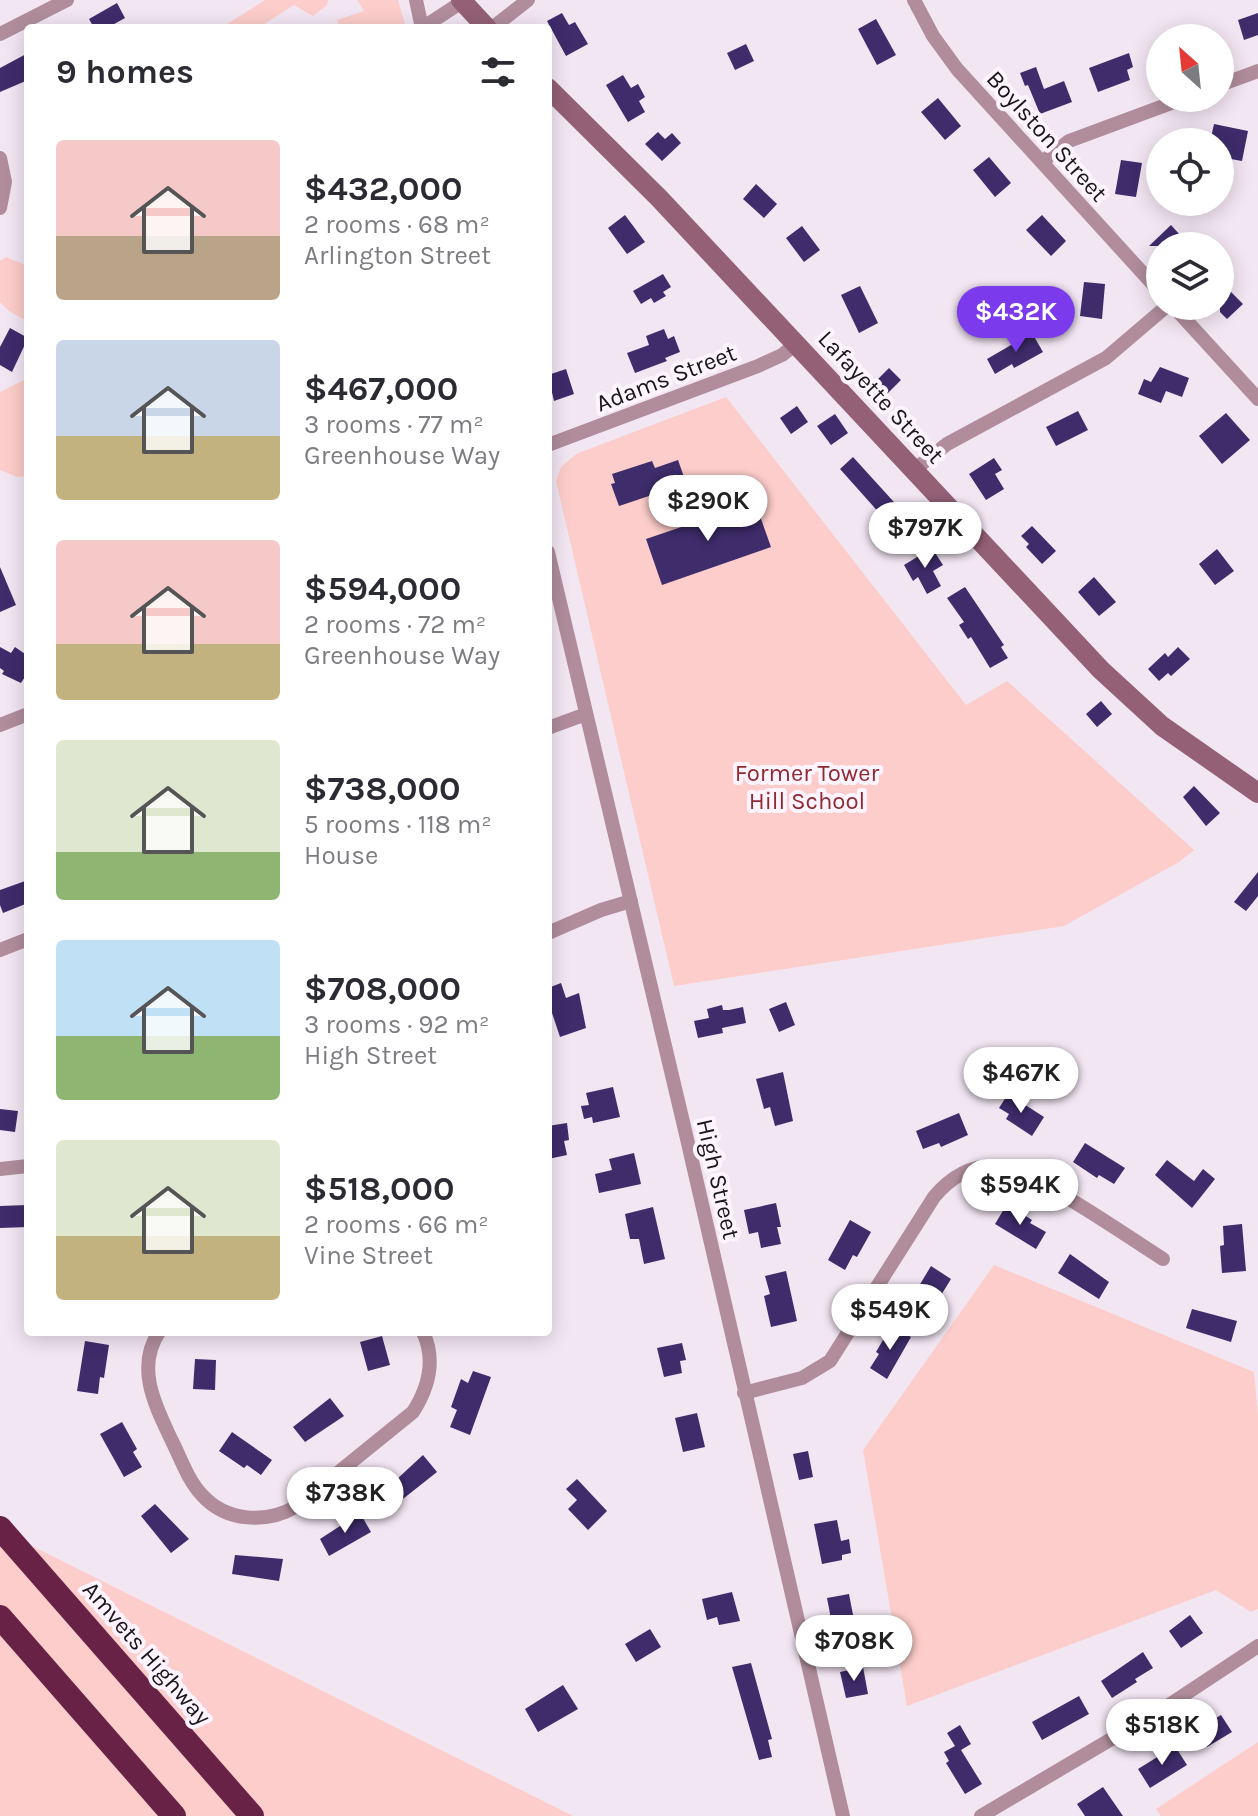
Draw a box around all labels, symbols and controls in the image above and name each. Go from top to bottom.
north arrow [1146,24,1234,112]
map controls [1146,24,1234,320]
icon: filters [476,50,520,94]
text: 9 homes [56,52,194,92]
street label: Boylston Street [981,65,1113,207]
button: locate [1146,128,1234,216]
text: $432,000 [304,169,463,209]
icon: home [120,172,216,268]
text: 2 rooms · 68 m² [304,209,490,240]
button: layers [1146,232,1234,320]
text: Arlington Street [304,240,491,271]
pin: $432K [960,286,1072,354]
text: $432K [975,296,1057,327]
street label: Lafayette Street [812,325,950,469]
street label: Adams Street [592,338,740,418]
text: $467,000 [304,369,458,409]
icon: home [120,372,216,468]
text: 3 rooms · 77 m² [304,409,484,440]
text: Greenhouse Way [304,440,500,471]
pin: $290K [652,475,764,543]
text: $290K [667,485,749,516]
pin: $797K [869,502,981,570]
text: $797K [887,512,963,543]
text: $594,000 [304,569,461,609]
icon: home [120,572,216,668]
text: 2 rooms · 72 m² [304,609,486,640]
text: Greenhouse Way [304,640,500,671]
park label: Former Tower Hill School [735,759,880,815]
text: $738,000 [304,769,461,809]
icon: home [120,772,216,868]
text: 5 rooms · 118 m² [304,809,492,840]
text: House [304,840,378,871]
text: $708,000 [304,969,461,1009]
icon: home [120,972,216,1068]
text: 3 rooms · 92 m² [304,1009,489,1040]
text: High Street [304,1040,437,1071]
pin: $467K [965,1047,1077,1115]
text: $467K [981,1057,1061,1088]
street label: High Street [691,1116,745,1242]
pin: $594K [964,1159,1076,1227]
text: $518,000 [304,1169,454,1209]
text: $594K [979,1169,1061,1200]
icon: home [120,1172,216,1268]
text: 2 rooms · 66 m² [304,1209,489,1240]
text: Vine Street [304,1240,433,1271]
pin: $549K [834,1284,946,1352]
text: $549K [849,1294,931,1325]
pin: $738K [289,1467,401,1535]
text: $738K [305,1477,385,1508]
street label: Amvets Highway [77,1576,217,1730]
pin: $708K [798,1615,910,1683]
text: $708K [813,1625,895,1656]
pin: $518K [1106,1699,1218,1767]
text: $518K [1124,1709,1200,1740]

